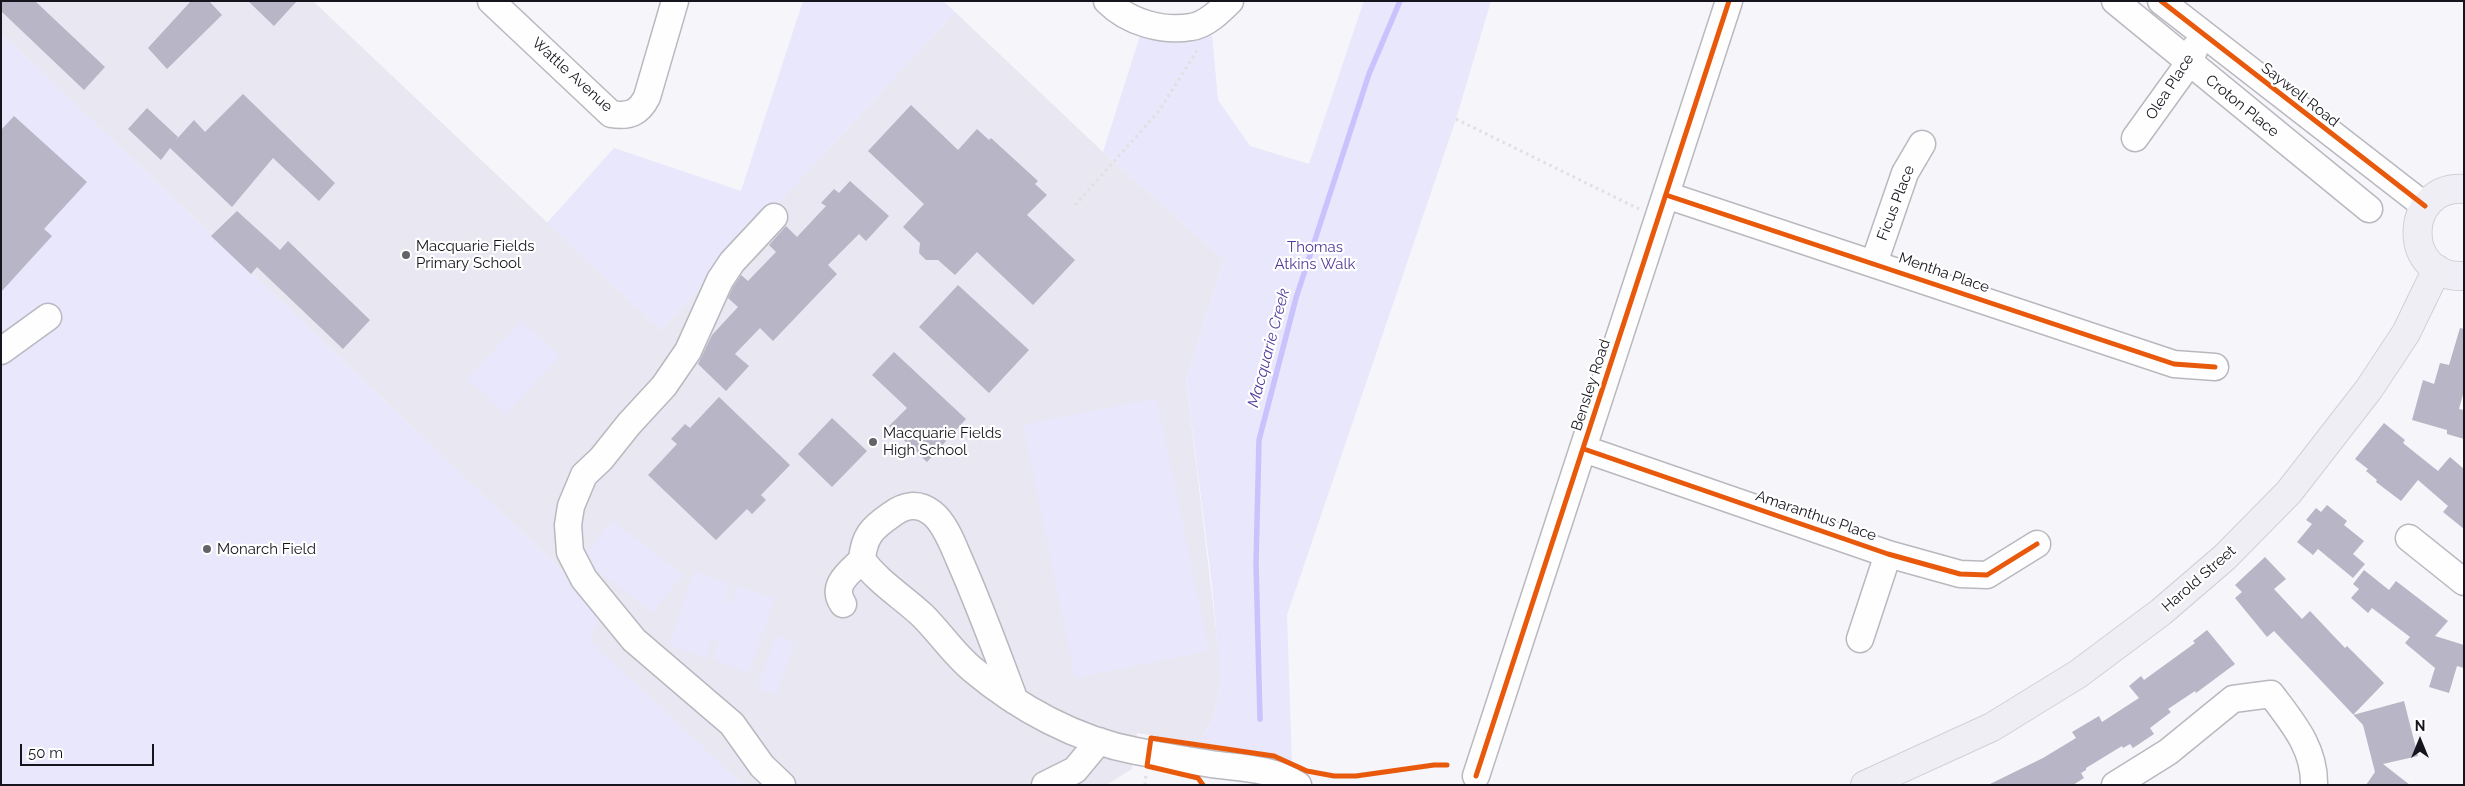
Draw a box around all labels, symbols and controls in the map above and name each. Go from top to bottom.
street label: Wattle Avenue [528,34,616,116]
street label: Olea Place [2142,51,2198,123]
street label: Saywell Road [2257,59,2343,131]
street label: Croton Place [2202,71,2282,141]
street label: Ficus Place [1873,163,1919,243]
place label: Macquarie Fields Primary School [416,237,534,272]
park label: Thomas Atkins Walk [1275,238,1355,273]
marker: Macquarie Fields Primary School [400,249,412,261]
street label: Mentha Place [1896,249,1992,297]
water label: Macquarie Creek [1244,286,1294,410]
street label: Bensley Road [1568,337,1614,433]
place label: Macquarie Fields High School [883,424,1001,459]
marker: Macquarie Fields High School [867,436,879,448]
street label: Amaranthus Place [1753,487,1879,545]
place label: Monarch Field [217,540,316,558]
street label: Harold Street [2158,542,2240,616]
marker: Monarch Field [201,543,213,555]
north arrow [2395,716,2445,766]
text: N [2415,718,2425,734]
scale bar [22,734,156,766]
text: 50 m [28,744,63,762]

